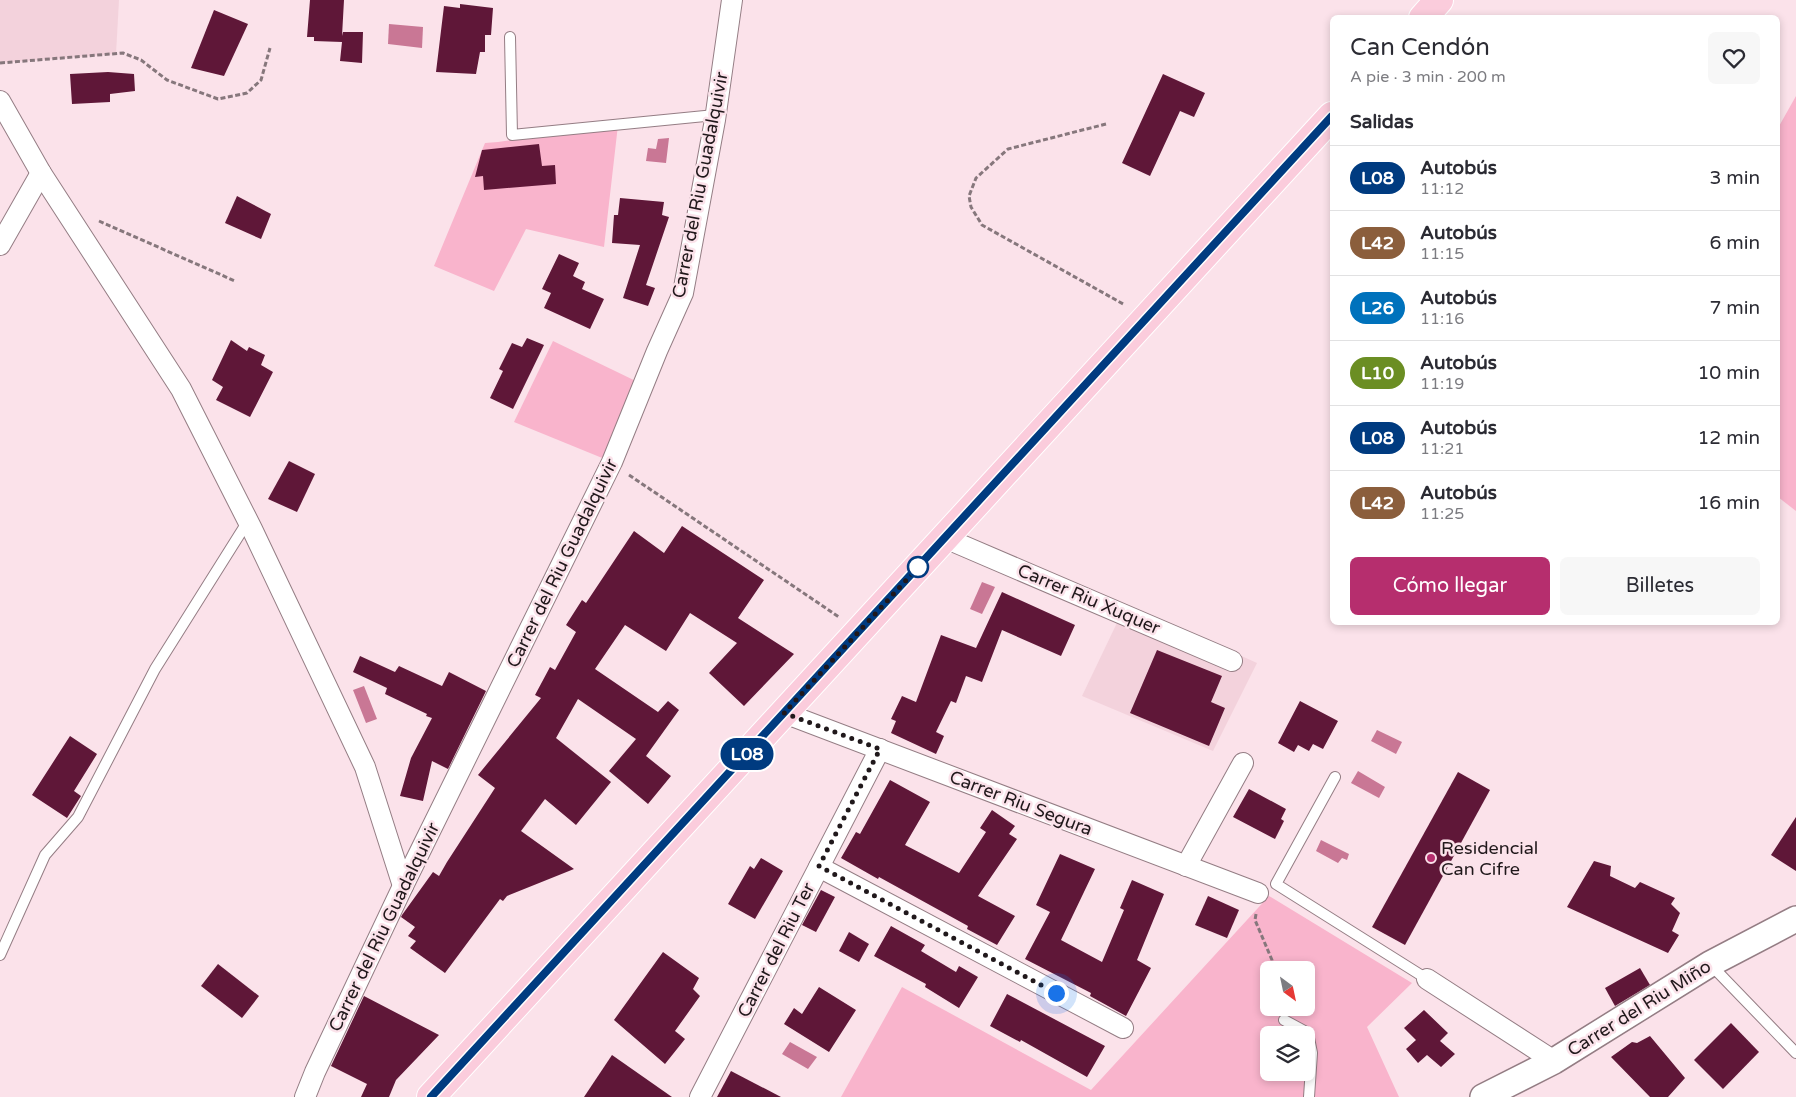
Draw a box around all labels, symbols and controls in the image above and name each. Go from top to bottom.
button: heart [1708,32,1760,84]
text: Can Cendón [1350,33,1490,62]
text: A pie · 3 min · 200 m [1350,67,1506,87]
street label: Carrer del Riu Guadalquivir [667,70,733,300]
text: Salidas [1350,111,1414,133]
text: Autobús [1420,157,1497,179]
text: L08 [1361,167,1394,189]
text: 3 min [1709,167,1760,189]
text: 11:12 [1420,179,1464,199]
text: Autobús [1420,222,1497,244]
text: L42 [1361,232,1394,254]
text: 6 min [1709,232,1760,254]
text: 11:15 [1420,244,1464,264]
text: Autobús [1420,287,1497,309]
text: L26 [1361,297,1394,319]
text: 7 min [1709,297,1760,319]
text: 11:16 [1420,309,1464,329]
text: Autobús [1420,352,1497,374]
text: L10 [1361,362,1394,384]
text: 10 min [1697,362,1760,384]
text: 11:19 [1420,374,1464,394]
text: Autobús [1420,417,1497,439]
text: L08 [1361,427,1394,449]
text: 12 min [1697,427,1760,449]
text: 11:21 [1420,439,1464,459]
street label: Carrer del Riu Guadalquivir [502,455,622,671]
text: Autobús [1420,482,1497,504]
text: L42 [1361,492,1394,514]
text: 16 min [1697,492,1760,514]
text: 11:25 [1420,504,1464,524]
unlabelled marker [907,556,929,578]
button: Cómo llegar [1350,557,1550,615]
button: Billetes [1560,557,1760,615]
street label: Carrer Riu Xuquer [1014,559,1164,639]
line badge: L08 [718,738,776,770]
text: L08 [731,743,763,765]
street label: Carrer Riu Segura [946,766,1096,840]
street label: Carrer del Riu Guadalquivir [324,819,444,1035]
place label: Residencial Can Cifre [1441,837,1538,880]
marker: Residencial Can Cifre [1425,852,1437,864]
street label: Carrer del Riu Ter [733,879,820,1021]
street label: Carrer del Riu Miño [1563,955,1715,1061]
north arrow [1260,961,1315,1016]
map controls [1260,961,1315,1081]
your location [1044,981,1069,1006]
button: layers [1260,1026,1315,1081]

